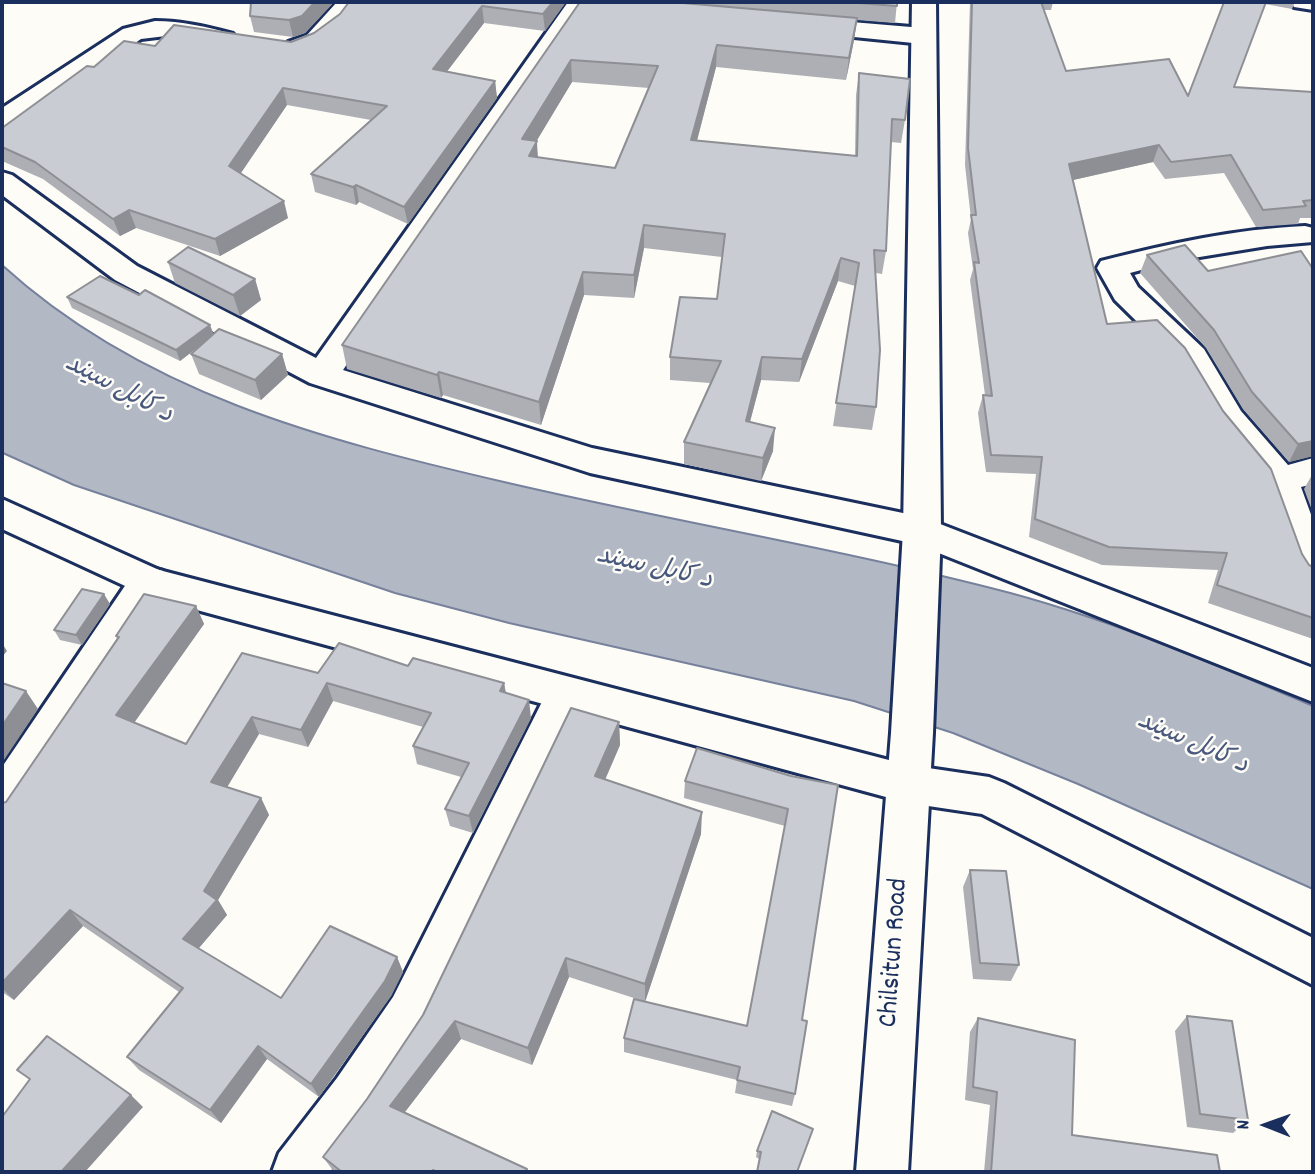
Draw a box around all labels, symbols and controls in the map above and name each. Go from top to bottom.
water label: د کابل سيند [59,350,177,432]
water label: د کابل سيند [593,542,715,598]
water label: د کابل سيند [1132,707,1252,783]
street label: Chilsitun Road [874,877,918,1029]
north arrow [1231,1090,1301,1160]
text: N [1231,1120,1258,1130]

